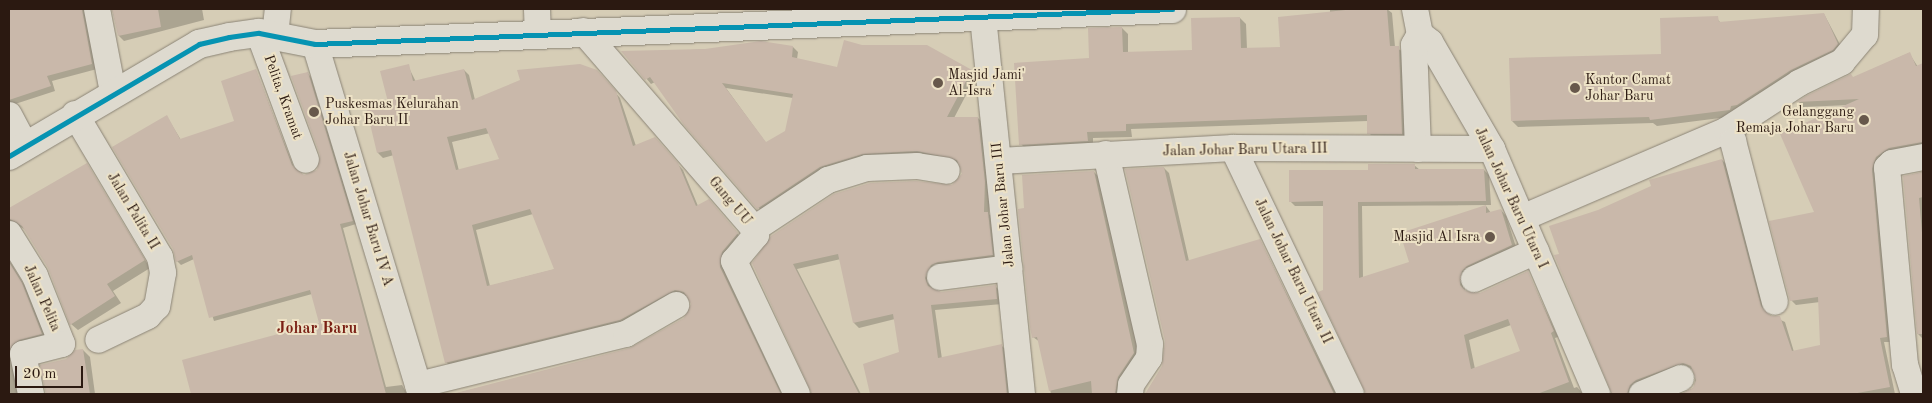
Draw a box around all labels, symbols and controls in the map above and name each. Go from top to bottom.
street label: Pelita, Kramat [260,52,306,142]
place label: Masjid Jami' Al-Isra' [948,67,1025,100]
place label: Kantor Camat Johar Baru [1585,72,1671,104]
marker: Masjid Jami' Al-Isra' [932,77,944,89]
marker: Kantor Camat Johar Baru [1569,82,1581,94]
place label: Puskesmas Kelurahan Johar Baru II [325,96,459,128]
place label: Gelanggang Remaja Johar Baru [1736,104,1854,136]
marker: Puskesmas Kelurahan Johar Baru II [307,105,321,119]
marker: Gelanggang Remaja Johar Baru [1858,114,1870,126]
street label: Jalan Johar Baru Utara I [1471,125,1551,271]
street label: Jalan Johar Baru Utara III [1162,140,1328,160]
street label: Jalan Johar Baru III [988,142,1018,268]
street label: Jalan Johar Baru IV A [340,150,396,288]
street label: Jalan Palita II [103,169,163,253]
street label: Gang UU [705,173,755,229]
street label: Jalan Johar Baru Utara II [1251,196,1335,346]
place label: Masjid Al Isra [1393,229,1480,245]
marker: Masjid Al Isra [1484,231,1496,243]
street label: Jalan Pelita [20,262,64,334]
district label: Johar Baru [277,319,357,339]
scale bar [18,356,85,388]
text: 20 m [23,367,57,382]

